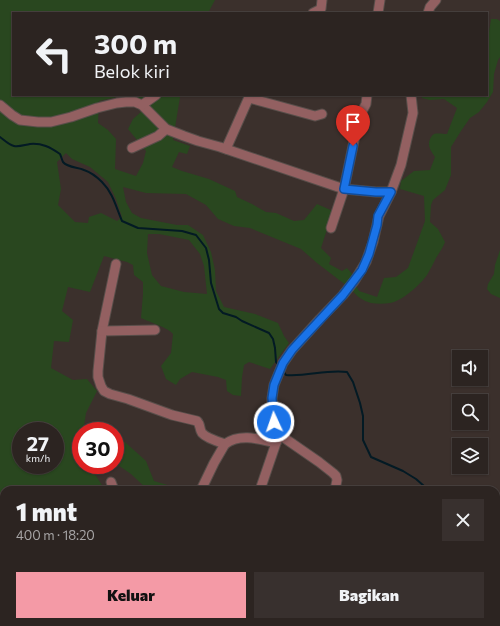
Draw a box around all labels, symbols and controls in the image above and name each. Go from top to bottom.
text: 300 m [94,26,177,60]
icon: left [28,28,80,80]
text: Belok kiri [94,60,170,82]
pin [336,105,370,146]
icon: arrive [342,111,364,133]
map controls [452,350,488,474]
button: sound [452,350,488,386]
button: search [452,394,488,430]
position arrow [253,401,295,443]
speed limit sign: 30 [72,422,124,474]
text: 27 [27,431,49,455]
button: layers [452,438,488,474]
text: km/h [26,452,50,464]
text: 1 mnt [16,497,77,526]
button: close [442,499,484,541]
text: 400 m · 18:20 [16,527,95,543]
button: Keluar [16,572,246,618]
button: Bagikan [254,572,484,618]

